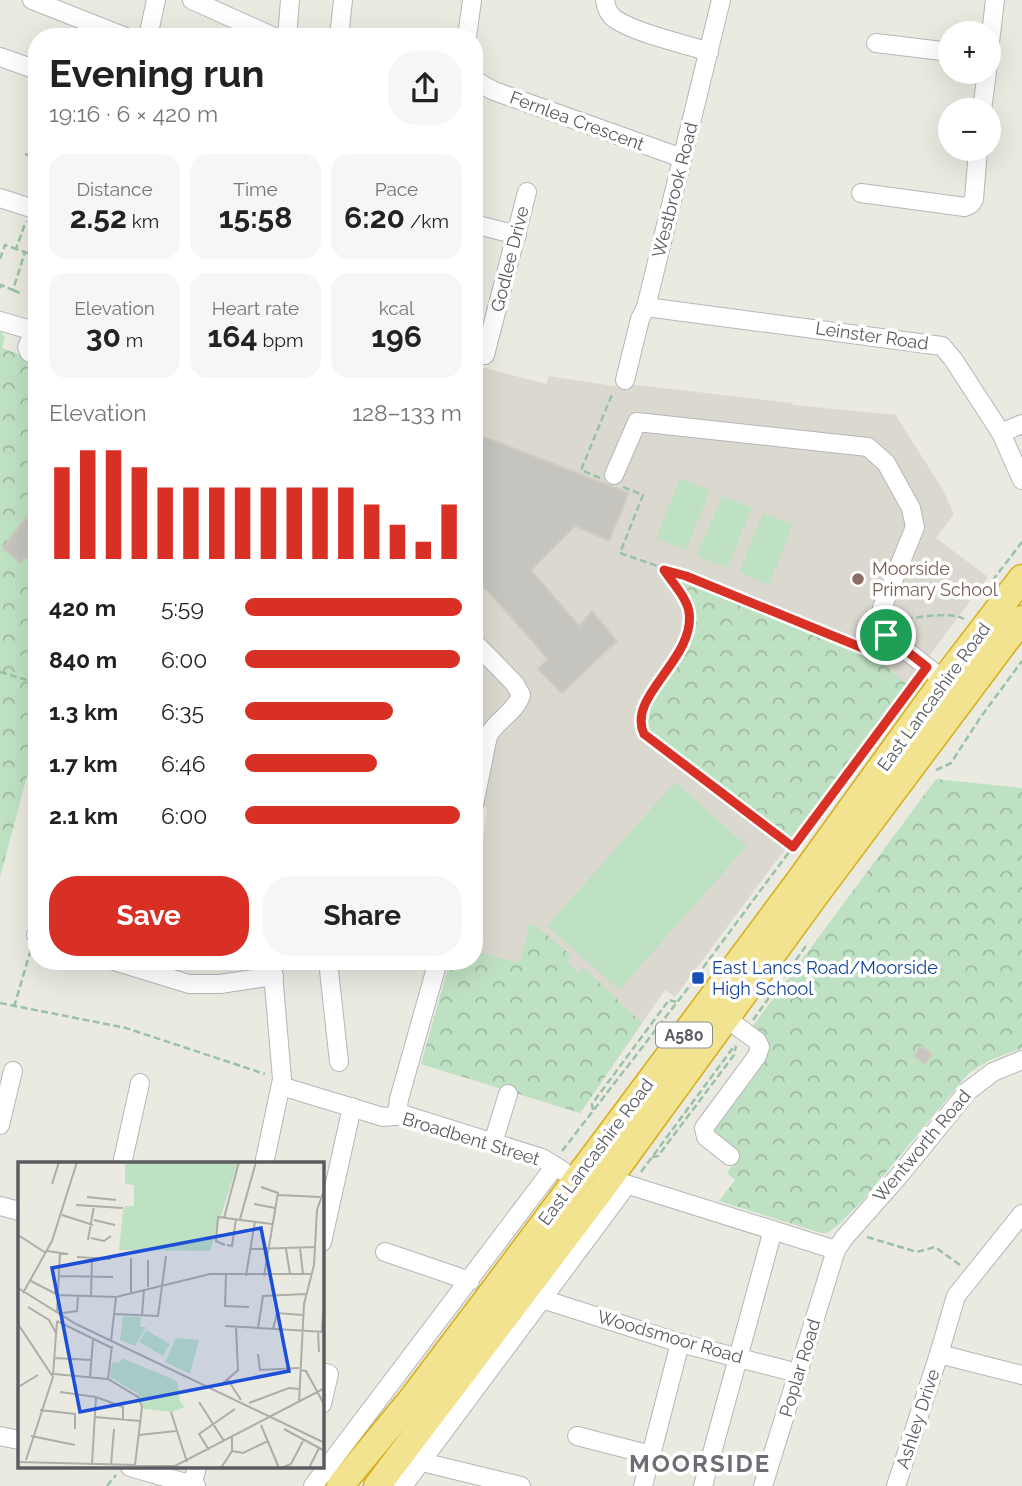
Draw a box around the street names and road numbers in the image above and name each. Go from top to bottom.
street label: Fernlea Crescent [507,86,647,155]
street label: Westbrook Road [648,120,701,260]
street label: Godlee Drive [486,203,533,314]
street label: Leinster Road [814,317,930,354]
street label: East Lancashire Road [873,619,994,775]
road number: A580 [656,1023,712,1048]
street label: East Lancashire Road [534,1074,658,1229]
street label: Wentworth Road [868,1085,975,1206]
street label: Broadbent Street [400,1108,542,1169]
street label: Woodsmoor Road [595,1306,745,1367]
street label: Poplar Road [775,1316,824,1419]
street label: Ashley Drive [892,1366,944,1471]

